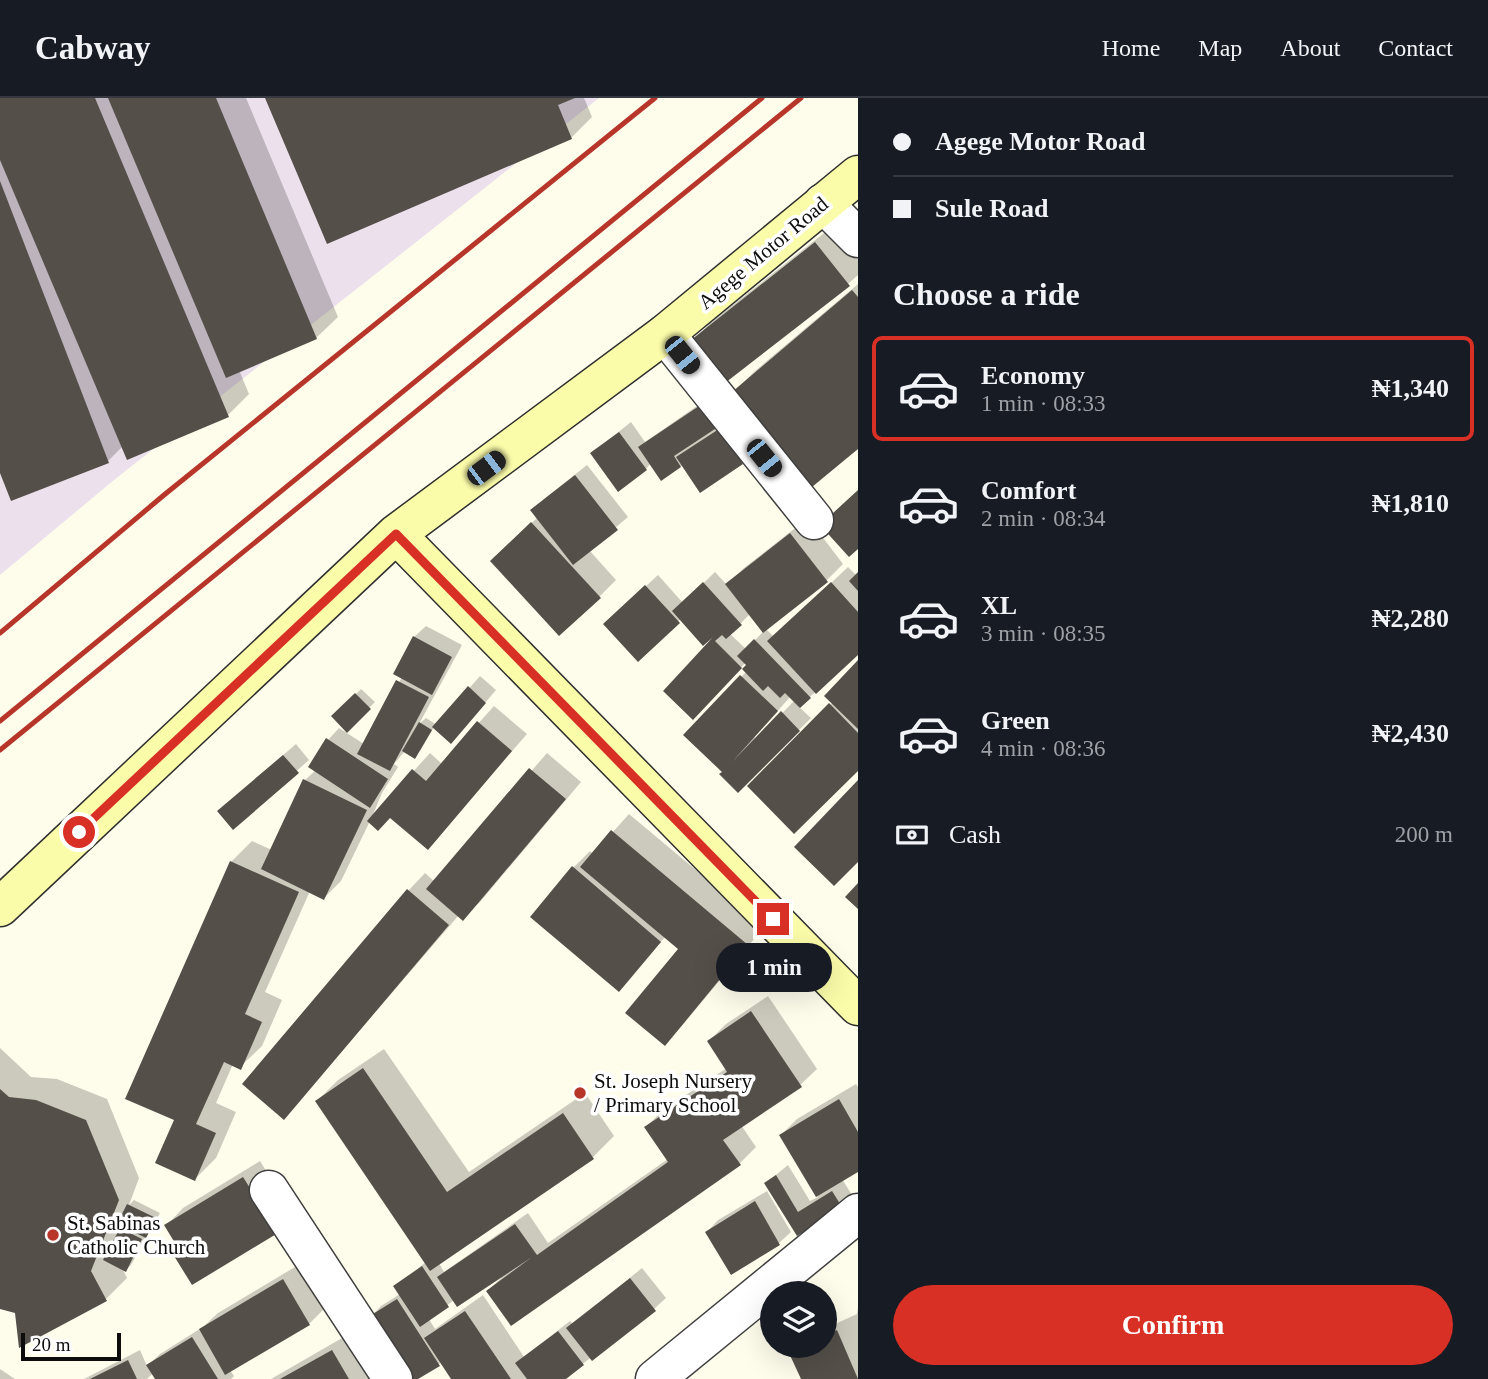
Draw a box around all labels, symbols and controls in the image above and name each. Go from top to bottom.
text: Cabway [35,30,151,66]
text: Home [1102,35,1160,61]
text: Map [1198,35,1242,61]
text: About [1280,35,1340,61]
text: Contact [1378,35,1453,61]
text: Agege Motor Road [935,127,1145,156]
street label: Agege Motor Road [693,191,833,314]
text: Sule Road [935,194,1048,223]
text: Choose a ride [893,276,1080,312]
car [661,332,704,378]
icon: car [897,357,960,420]
text: Economy [981,361,1085,390]
text: ₦1,340 [1372,374,1449,403]
text: 1 min · 08:33 [981,391,1106,416]
car [743,435,786,481]
car [463,447,510,489]
icon: car [897,472,960,535]
text: Comfort [981,476,1076,505]
text: ₦1,810 [1372,489,1449,518]
text: 2 min · 08:34 [981,506,1106,531]
icon: car [897,587,960,650]
text: XL [981,591,1017,620]
text: ₦2,280 [1372,604,1449,633]
text: 3 min · 08:35 [981,621,1106,646]
icon: car [897,702,960,765]
text: Green [981,706,1050,735]
text: ₦2,430 [1372,719,1449,748]
text: 4 min · 08:36 [981,736,1106,761]
route start [63,816,95,848]
icon: cash [893,816,931,854]
text: Cash [949,820,1001,849]
text: 200 m [1395,822,1453,847]
route end [757,903,789,935]
callout: 1 min [715,944,831,992]
text: 1 min [746,955,802,980]
place label: St. Joseph Nursery / Primary School [594,1069,753,1117]
marker: St. Joseph Nursery / Primary School [572,1085,588,1101]
place label: St. Sabinas Catholic Church [67,1211,206,1259]
marker: St. Sabinas Catholic Church [45,1227,61,1243]
map controls [760,1281,837,1358]
button: layers [760,1281,837,1358]
button: Confirm [893,1285,1453,1365]
scale bar [21,1330,121,1362]
text: 20 m [32,1334,71,1355]

